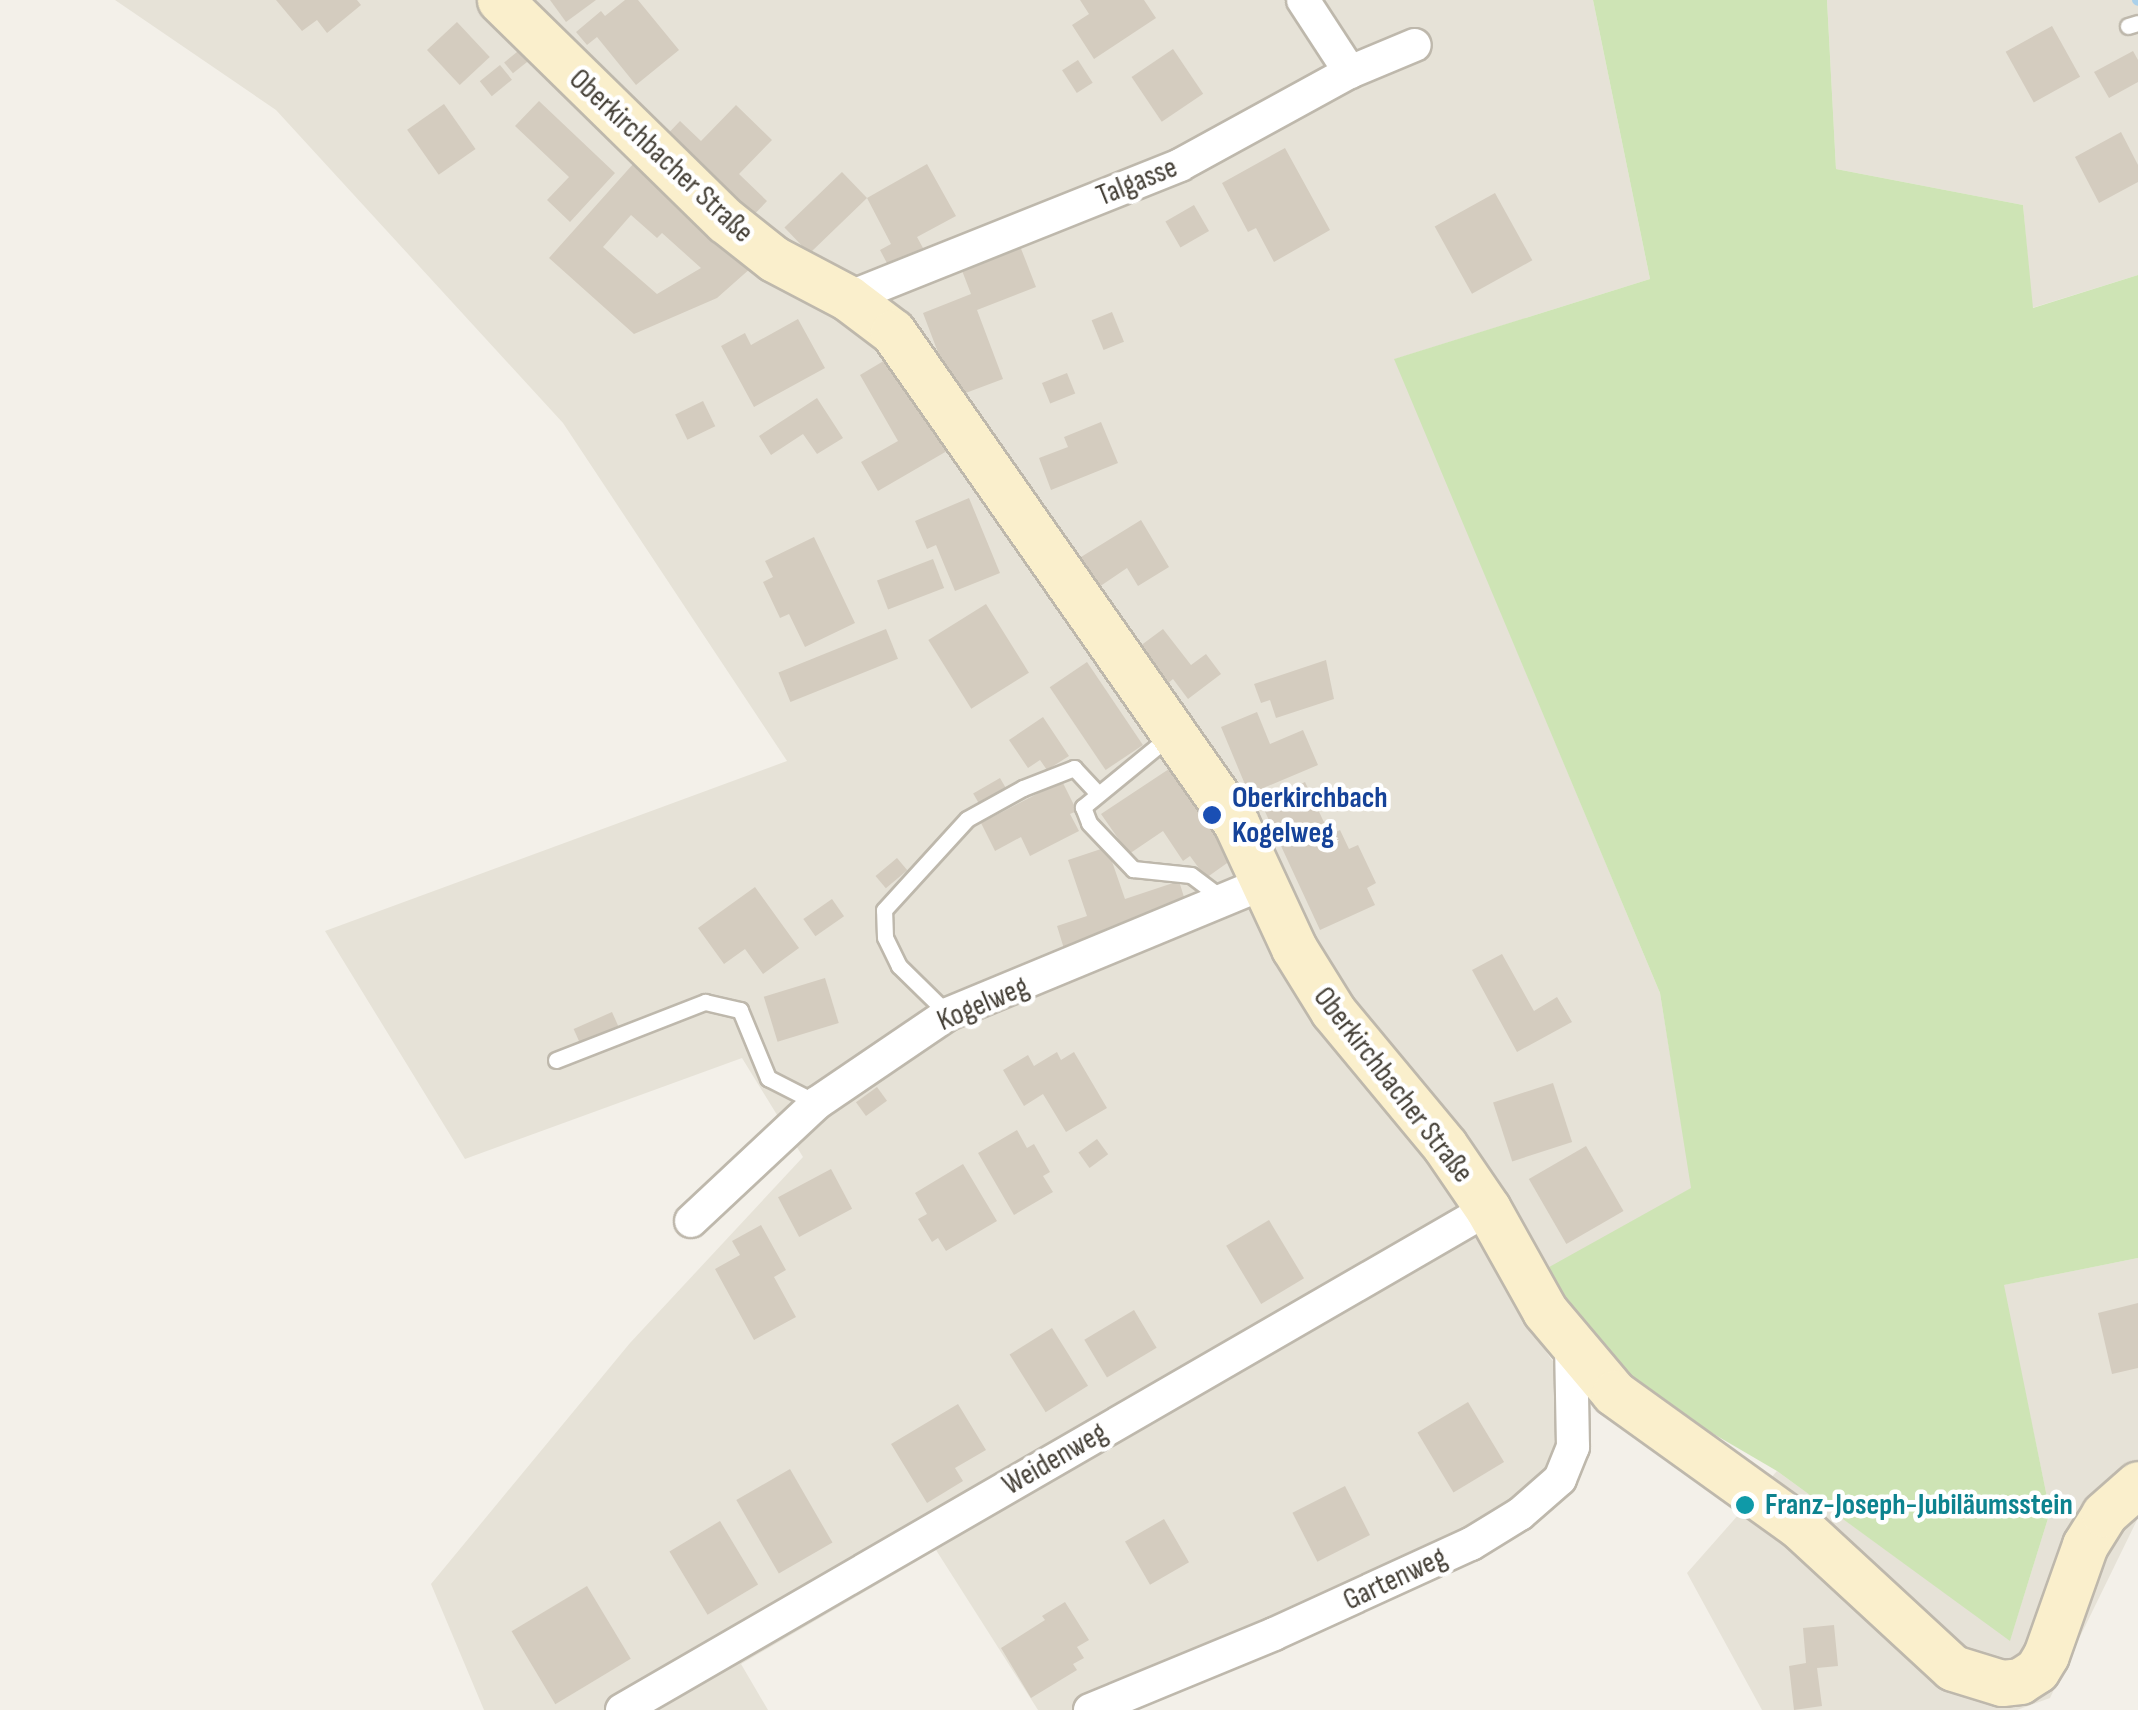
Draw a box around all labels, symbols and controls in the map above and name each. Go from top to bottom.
street label: Oberkirchbacher Straße [562,62,760,250]
street label: Talgasse [1091,150,1183,214]
place label: Oberkirchbach Kogelweg [1232,780,1388,850]
marker: Oberkirchbach Kogelweg [1201,804,1223,826]
street label: Kogelweg [932,969,1034,1039]
street label: Oberkirchbacher Straße [1305,980,1481,1190]
street label: Weidenweg [996,1415,1114,1503]
place label: Franz-Joseph-Jubiläumsstein [1765,1487,2073,1523]
marker: Franz-Joseph-Jubiläumsstein [1734,1494,1756,1516]
street label: Gartenweg [1338,1539,1452,1619]

